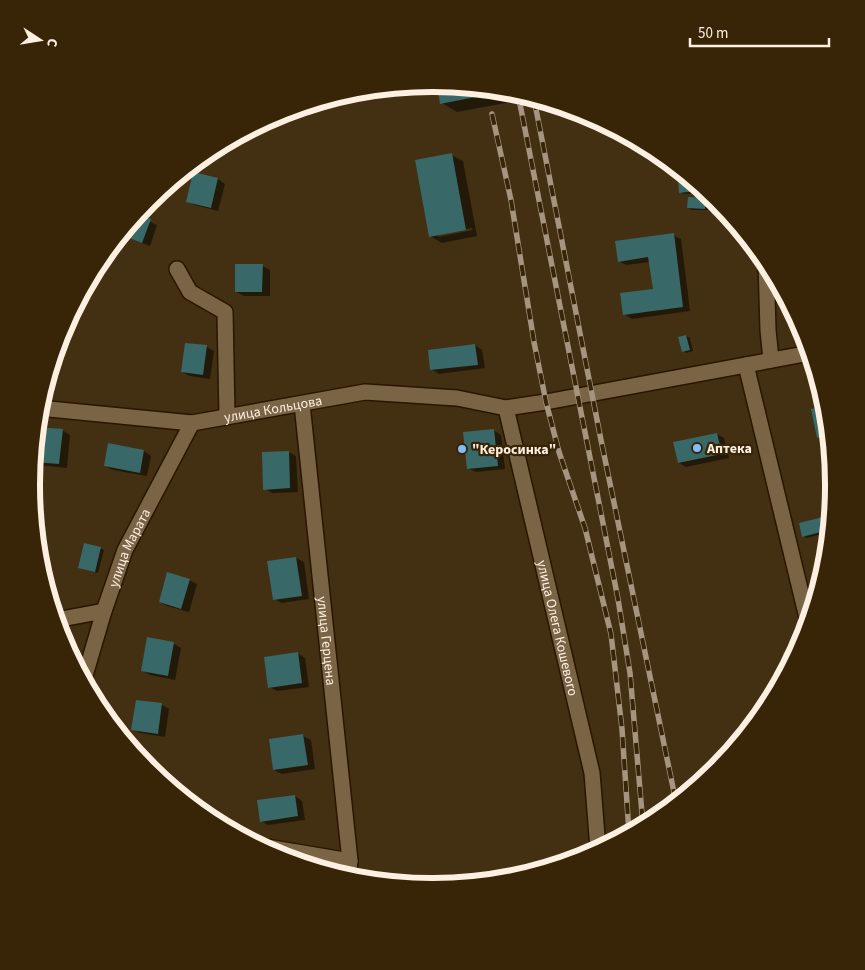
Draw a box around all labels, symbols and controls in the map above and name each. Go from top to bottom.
north arrow [15,15,65,65]
scale bar [690,15,829,47]
text: 50 m [698,23,728,44]
text: С [41,36,62,49]
street label: улица Кольцова [223,391,324,428]
place label: Аптека [706,439,752,459]
place label: "Керосинка" [472,440,556,460]
marker: Аптека [691,442,703,454]
marker: "Керосинка" [456,443,468,455]
street label: улица Марата [104,505,156,590]
street label: улица Олега Кошевого [531,558,583,698]
street label: улица Герцена [311,595,340,686]

